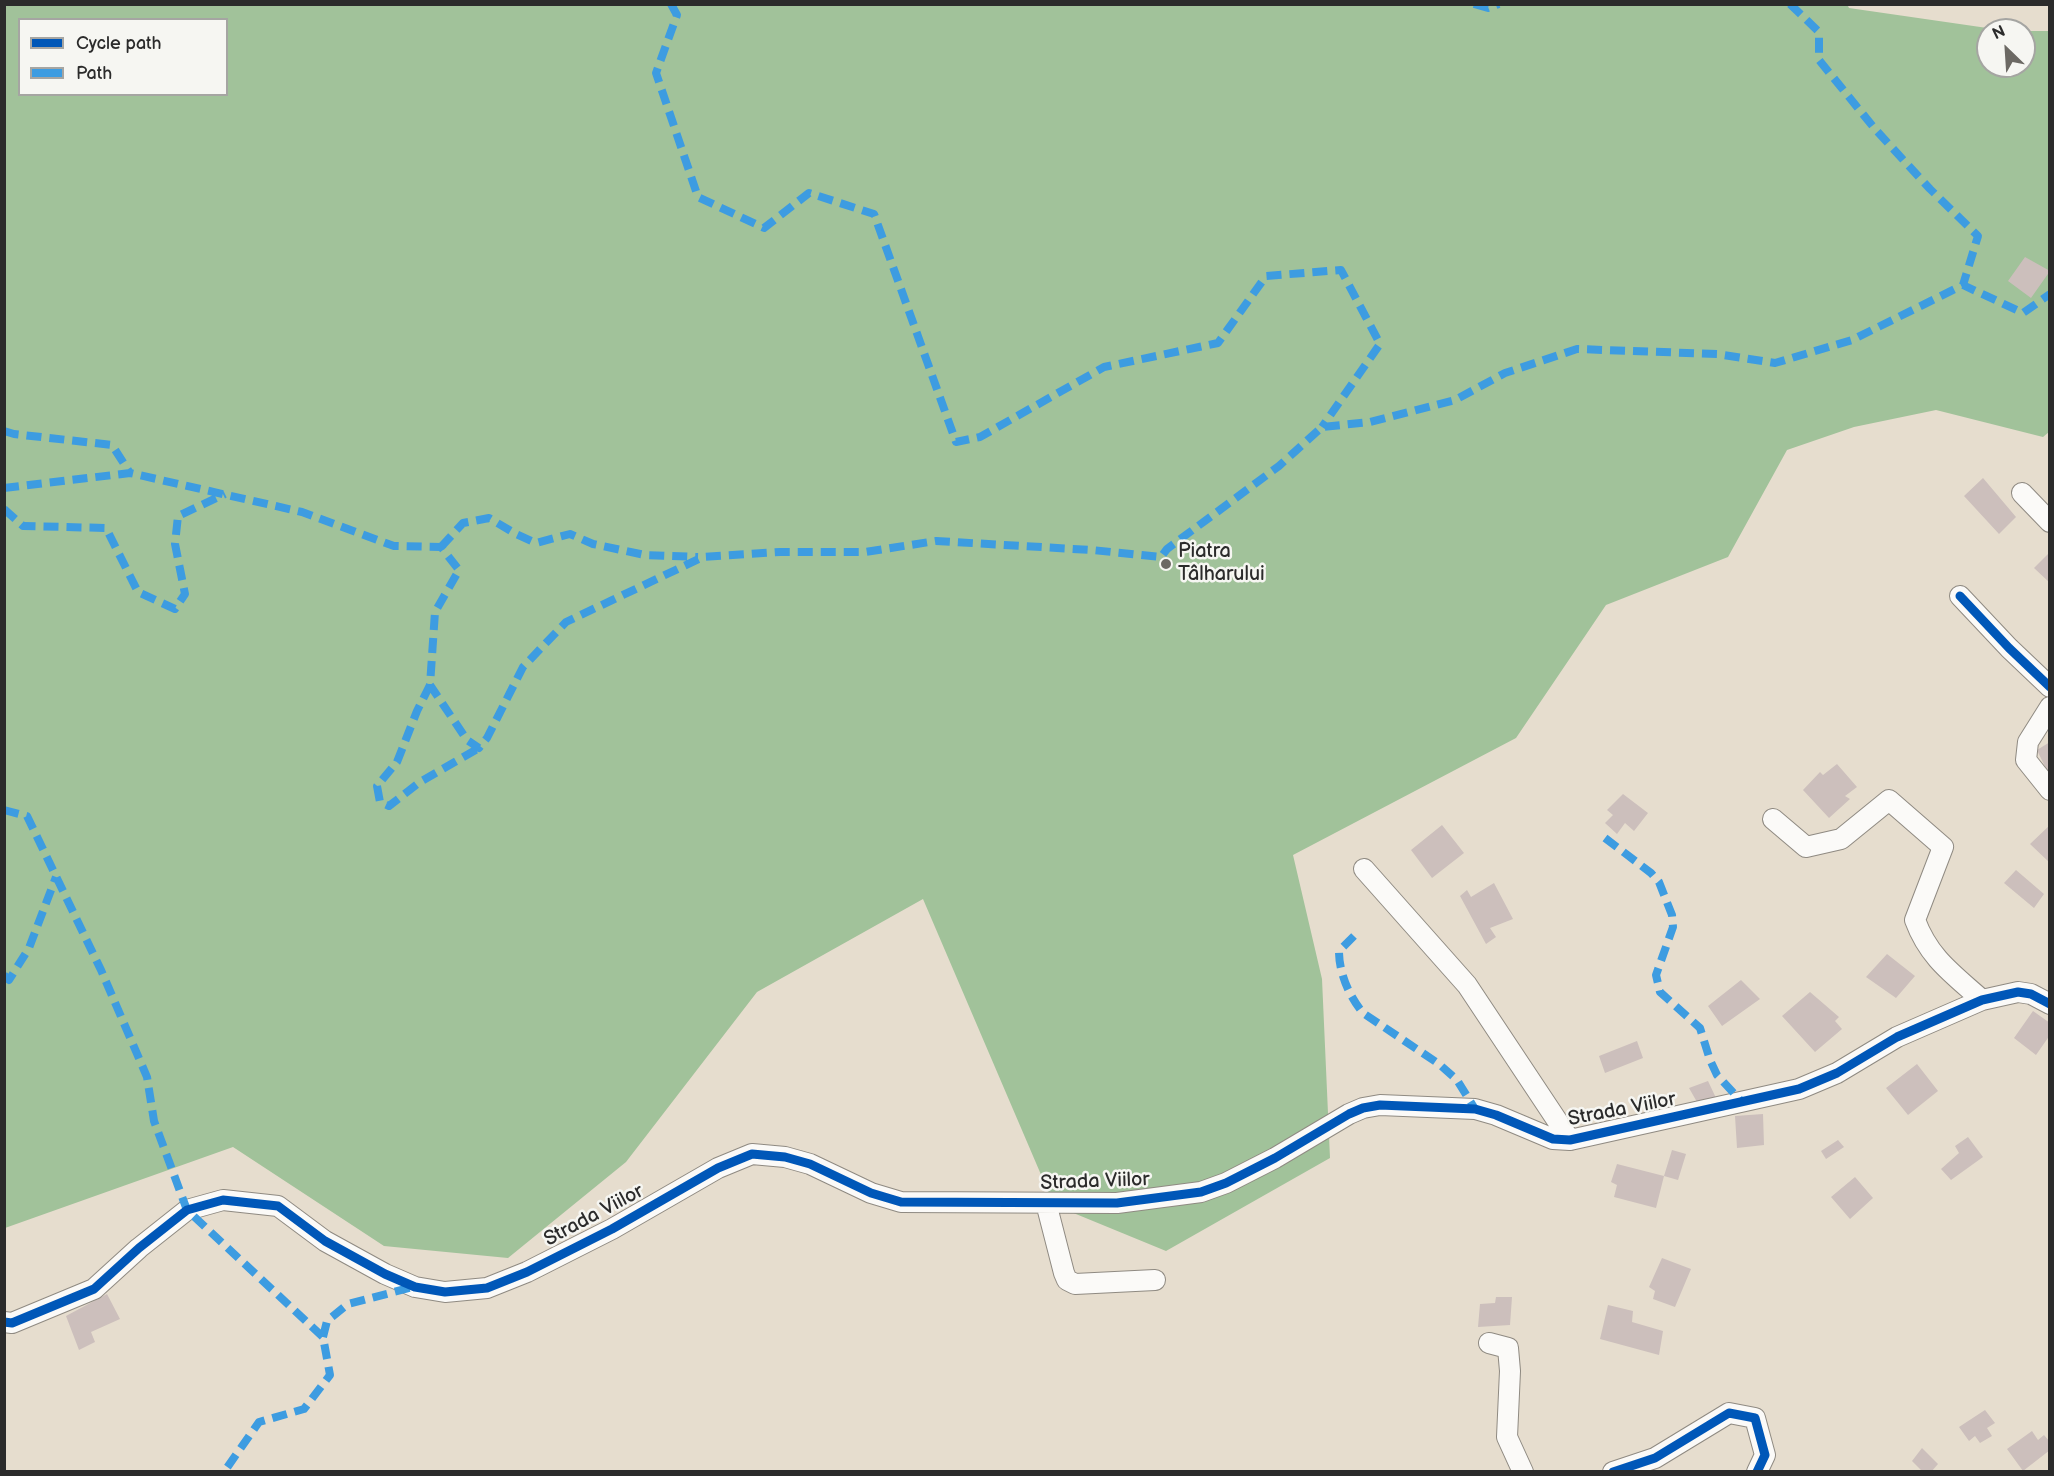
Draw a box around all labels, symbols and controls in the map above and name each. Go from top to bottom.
legend [18,18,228,96]
north arrow [1976,18,2036,78]
text: N [1990,22,2008,44]
text: Cycle path [76,33,162,54]
text: Path [76,63,112,84]
place label: Piatra Tâlharului [1178,540,1265,587]
marker: Piatra Tâlharului [1159,557,1173,571]
street label: Strada Viilor [1566,1088,1678,1132]
street label: Strada Viilor [1040,1168,1150,1196]
street label: Strada Viilor [540,1180,648,1252]

